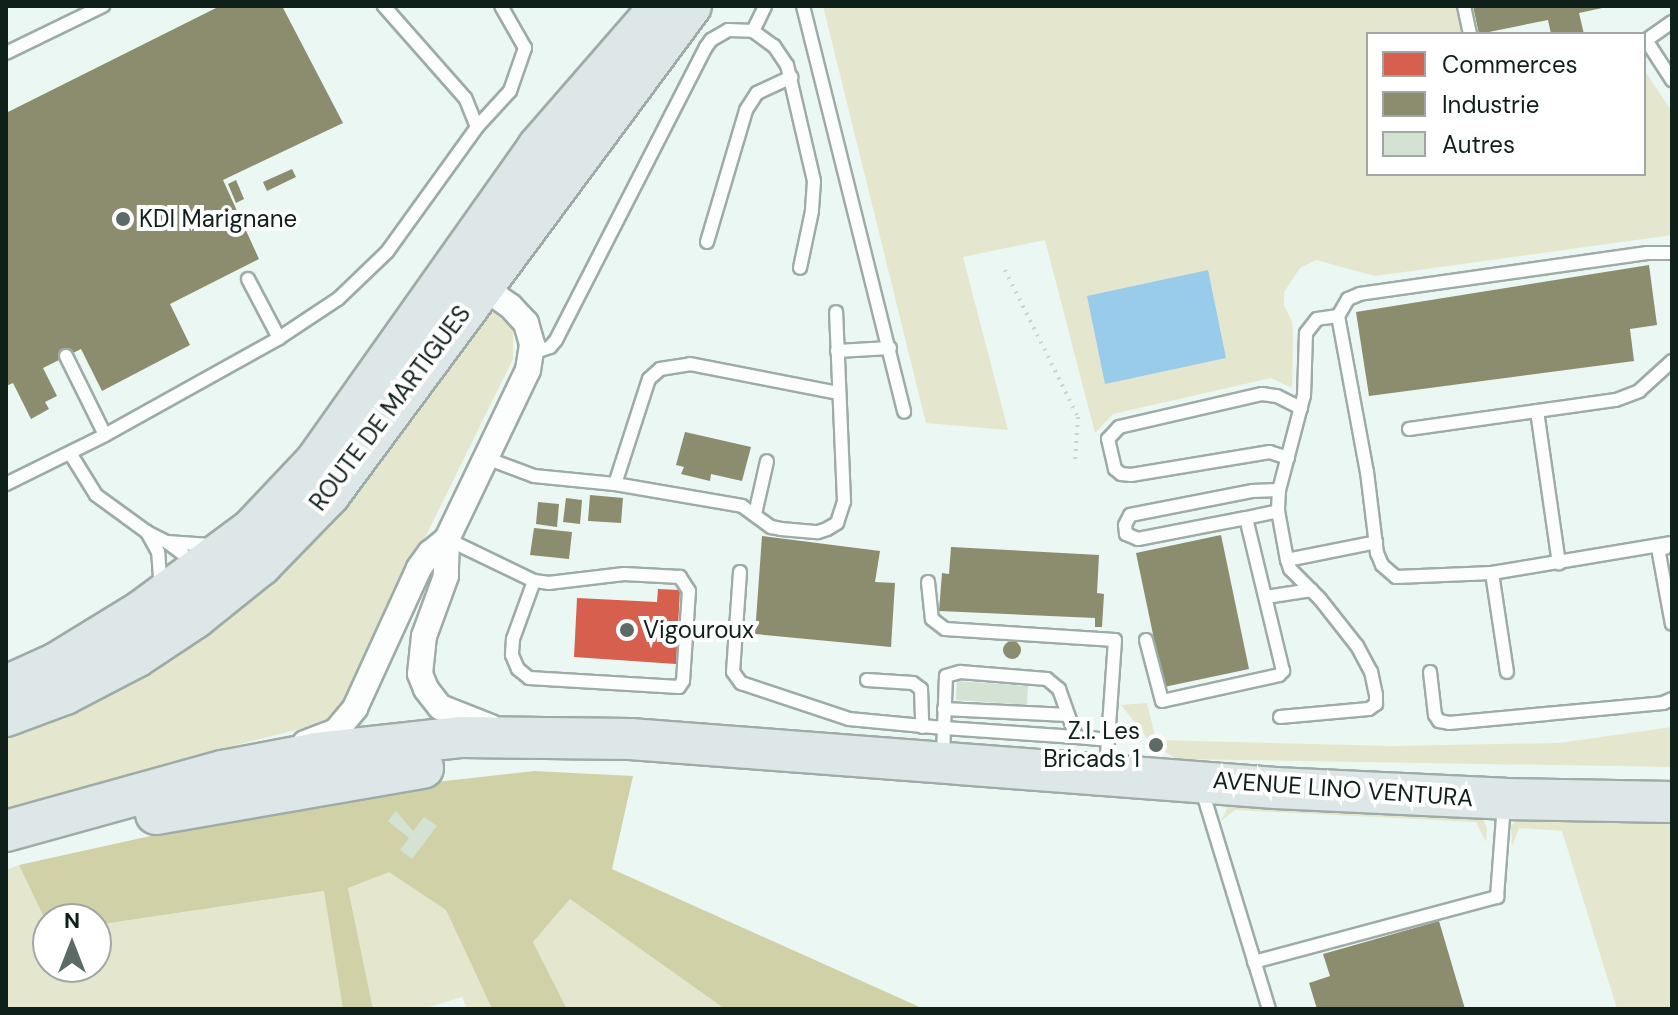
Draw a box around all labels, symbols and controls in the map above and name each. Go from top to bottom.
legend [1366,32,1646,176]
text: Commerces [1442,49,1578,80]
text: Industrie [1442,89,1539,120]
text: Autres [1442,129,1515,160]
place label: KDI Marignane [139,205,297,233]
marker: KDI Marignane [114,210,132,228]
street label: ROUTE DE MARTIGUES [303,300,477,516]
place label: Vigouroux [643,616,754,644]
marker: Vigouroux [618,621,636,639]
place label: Z.I. Les Bricads 1 [1043,717,1140,773]
marker: Z.I. Les Bricads 1 [1147,736,1165,754]
street label: AVENUE LINO VENTURA [1212,766,1474,812]
north arrow [32,903,112,983]
text: N [64,906,80,935]

